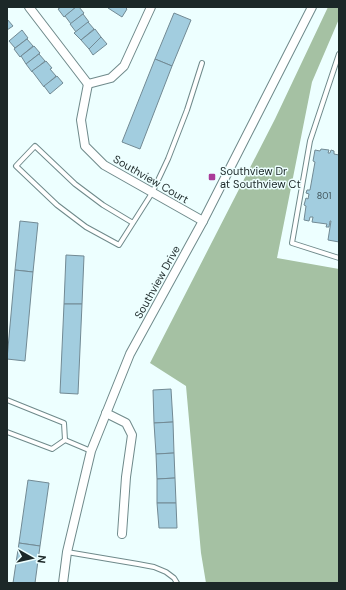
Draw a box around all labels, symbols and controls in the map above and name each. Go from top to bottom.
street label: Southview Court [111,152,191,206]
place label: Southview Dr at Southview Ct [220,164,301,191]
marker: Southview Dr at Southview Ct [207,172,217,182]
house number: 801 [317,190,331,202]
street label: Southview Drive [131,243,183,321]
north arrow [12,538,52,578]
text: N [34,554,49,564]

